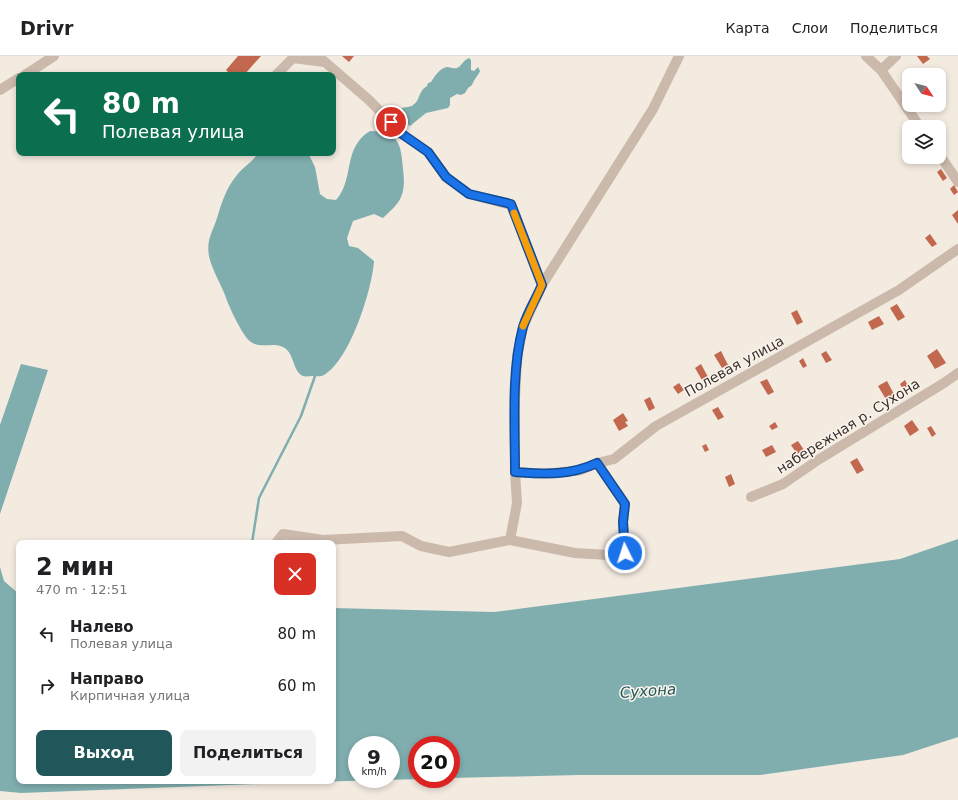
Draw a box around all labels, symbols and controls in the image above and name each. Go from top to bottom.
text: Drivr [20,17,73,39]
text: Карта [726,20,770,36]
text: Слои [792,20,828,36]
text: Поделиться [850,20,938,36]
north arrow [902,68,946,112]
map controls [902,68,946,164]
text: 80 m [102,87,180,120]
icon: left [36,88,88,140]
pin [374,105,408,139]
icon: arrive [380,111,402,133]
button: layers [902,120,946,164]
text: Полевая улица [102,121,244,142]
street label: Полевая улица [682,332,786,400]
street label: набережная р. Сухона [773,375,923,477]
position arrow [604,532,646,574]
text: 2 мин [36,553,114,581]
button: close [274,553,316,595]
text: 470 m · 12:51 [36,582,127,597]
text: Налево [70,618,134,636]
icon: left [36,623,58,645]
text: 80 m [278,625,316,643]
text: Полевая улица [70,636,173,651]
text: Направо [70,670,144,688]
icon: right [36,675,58,697]
text: 60 m [278,677,316,695]
water label: Сухона [619,680,677,702]
text: Кирпичная улица [70,688,190,703]
button: Выход [36,730,172,776]
button: Поделиться [180,730,316,776]
speed limit sign: 20 [408,736,460,788]
text: 9 [367,745,381,769]
text: km/h [361,766,387,777]

